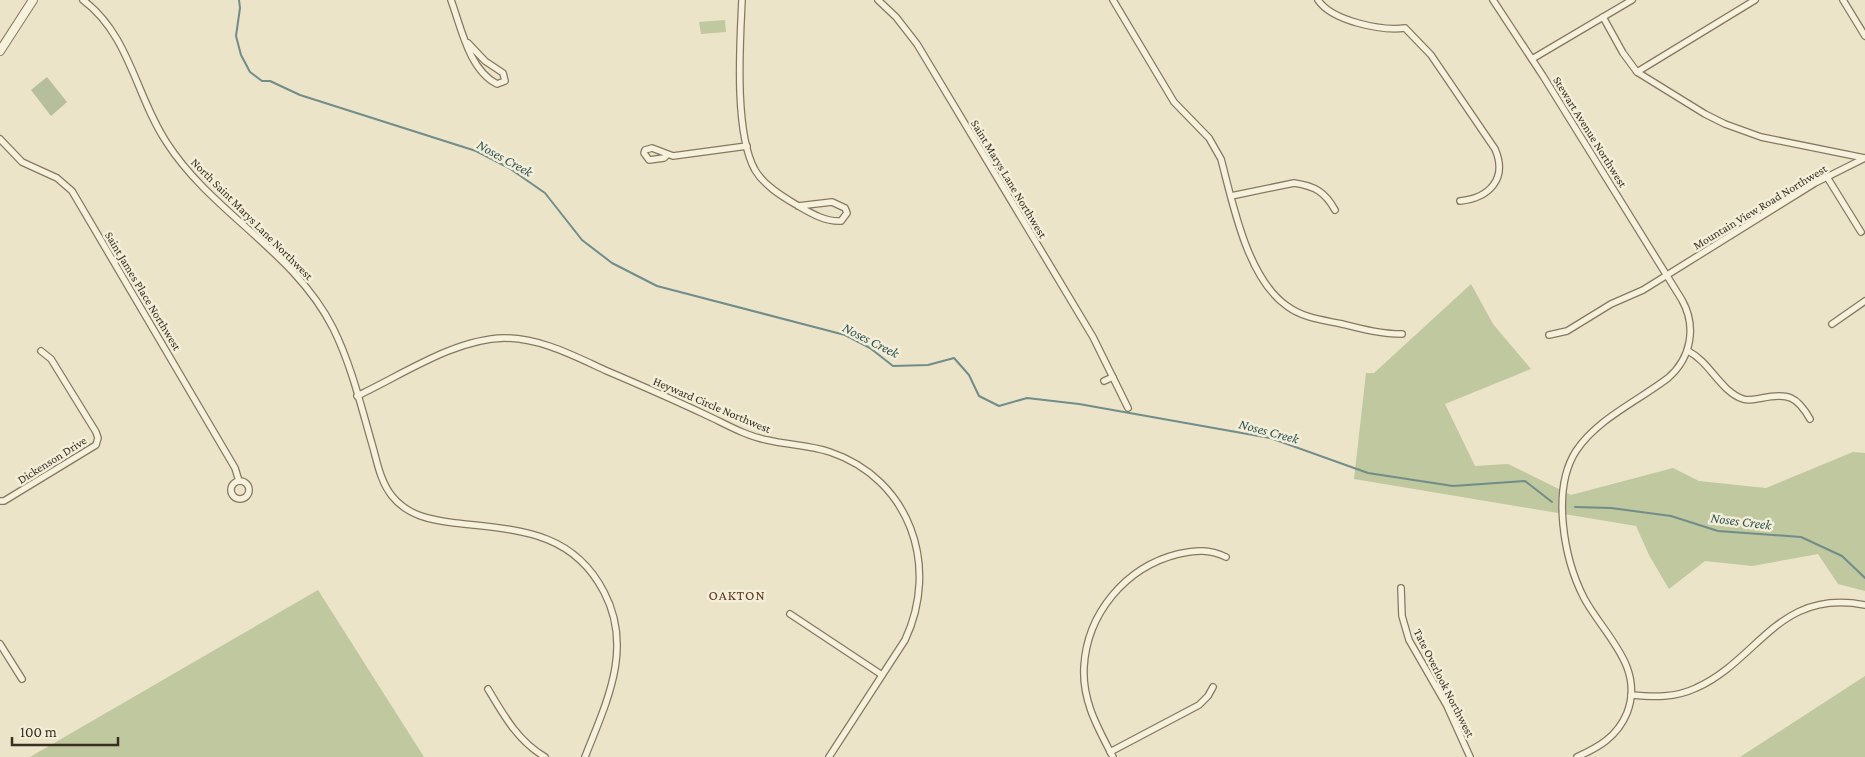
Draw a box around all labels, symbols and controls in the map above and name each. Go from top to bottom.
street label: Stewart Avenue Northwest [1550,74,1630,191]
street label: Saint Marys Lane Northwest [968,117,1051,242]
water label: Noses Creek [474,136,536,180]
street label: North Saint Marys Lane Northwest [188,155,317,284]
street label: Mountain View Road Northwest [1690,161,1830,253]
street label: Saint James Place Northwest [102,229,185,354]
water label: Noses Creek [840,319,903,361]
street label: Heyward Circle Northwest [651,374,774,437]
water label: Noses Creek [1237,415,1302,447]
street label: Dickenson Drive [15,433,89,487]
water label: Noses Creek [1710,509,1773,533]
district label: OAKTON [708,587,766,603]
street label: Tate Overlook Northwest [1410,626,1478,741]
scale bar [12,714,119,746]
text: 100 m [20,724,57,740]

